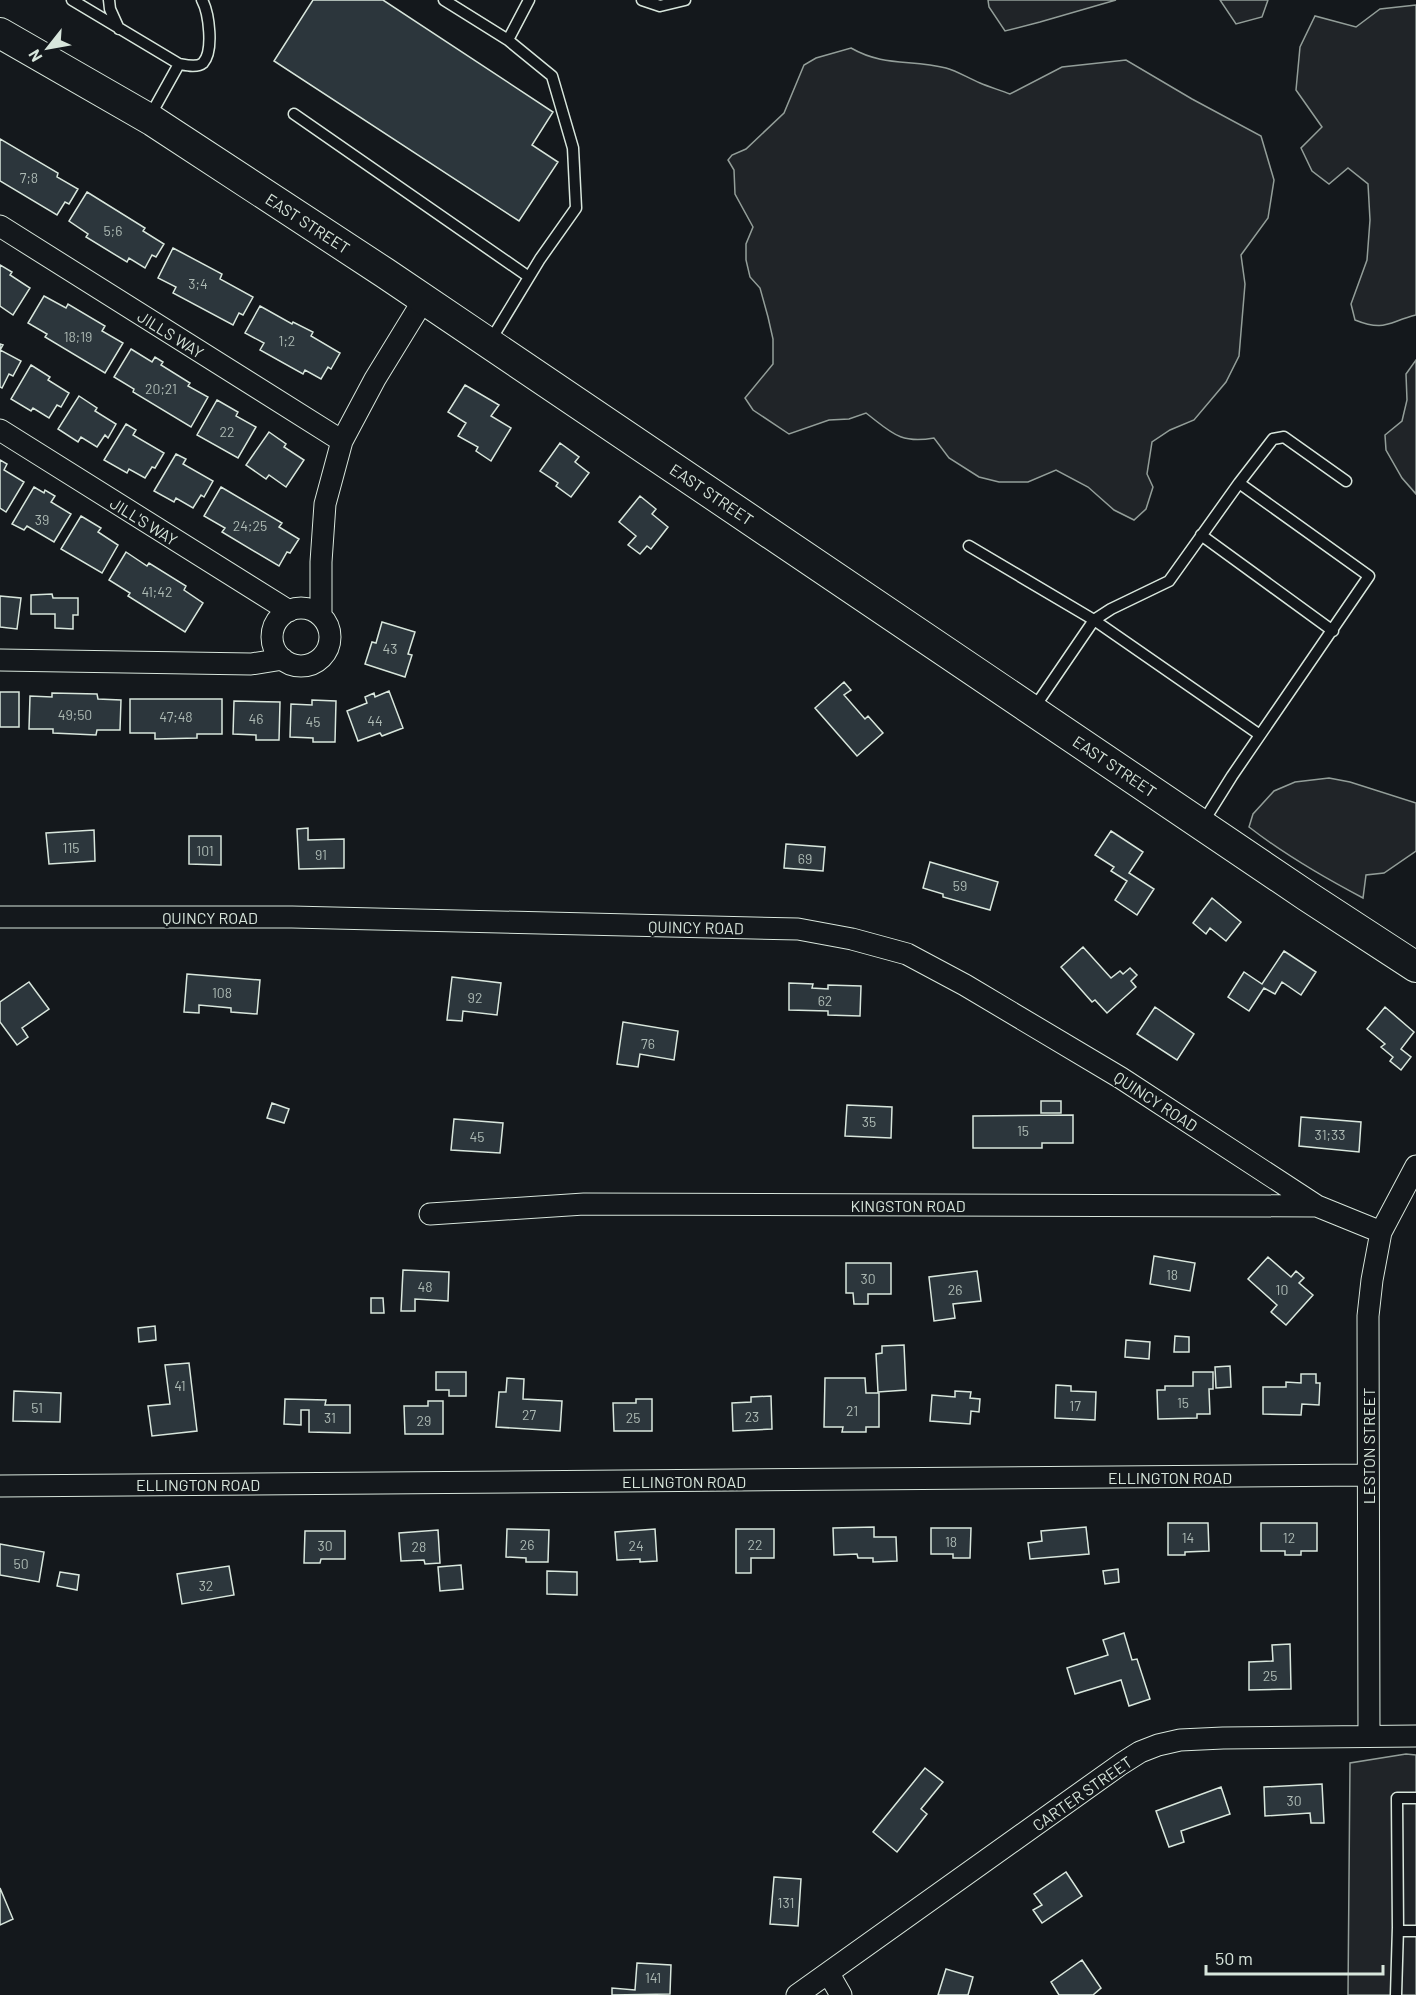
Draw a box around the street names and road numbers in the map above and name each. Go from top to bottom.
street label: EAST STREET [262,189,354,257]
street label: JILLS WAY [134,306,208,362]
street label: EAST STREET [667,459,757,529]
street label: JILL'S WAY [107,493,181,549]
street label: EAST STREET [1070,731,1160,801]
street label: QUINCY ROAD [162,908,258,927]
street label: QUINCY ROAD [648,917,744,937]
street label: QUINCY ROAD [1111,1067,1201,1135]
street label: KINGSTON ROAD [850,1196,966,1215]
street label: LESTON STREET [1359,1388,1378,1504]
street label: ELLINGTON ROAD [1108,1468,1232,1487]
street label: ELLINGTON ROAD [622,1472,746,1491]
street label: ELLINGTON ROAD [136,1475,260,1494]
street label: CARTER STREET [1028,1752,1136,1834]

